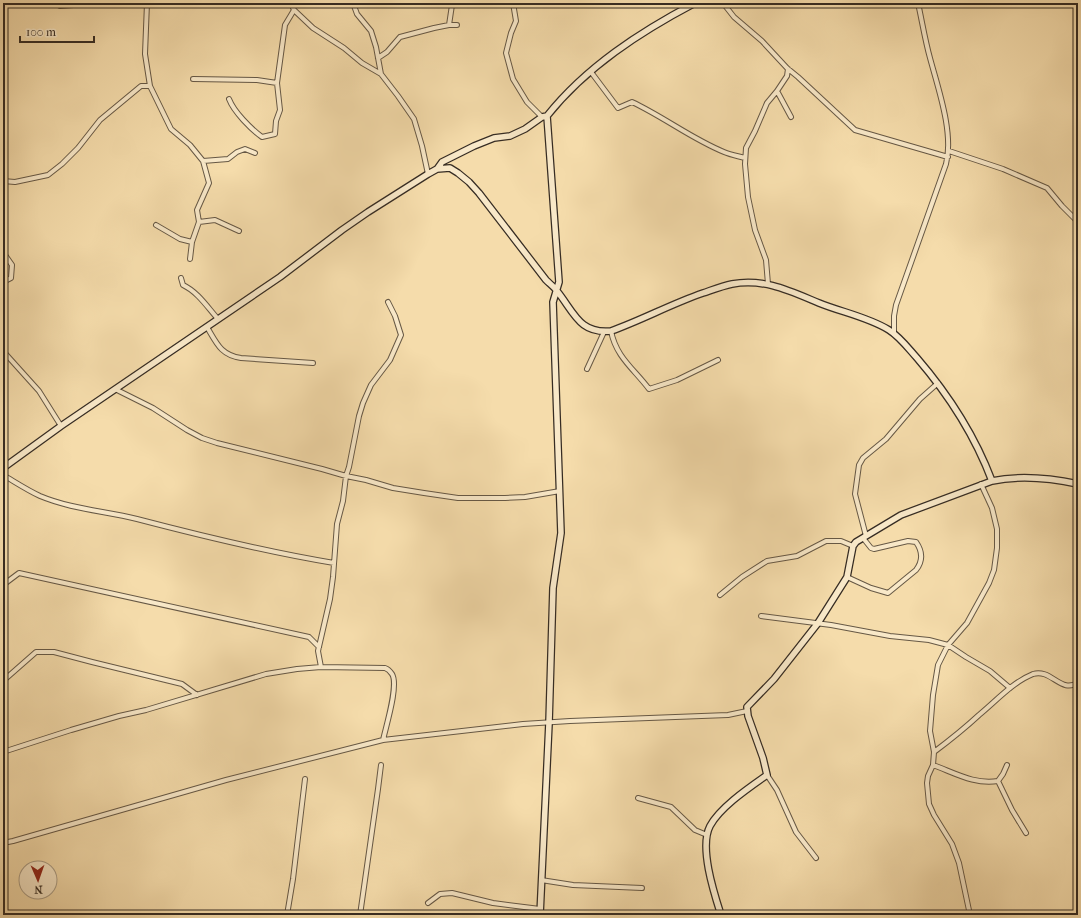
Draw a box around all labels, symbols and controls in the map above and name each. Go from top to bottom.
scale bar [20,18,94,44]
text: 100 m [26,25,56,39]
north arrow [18,860,58,900]
text: N [33,883,43,896]

